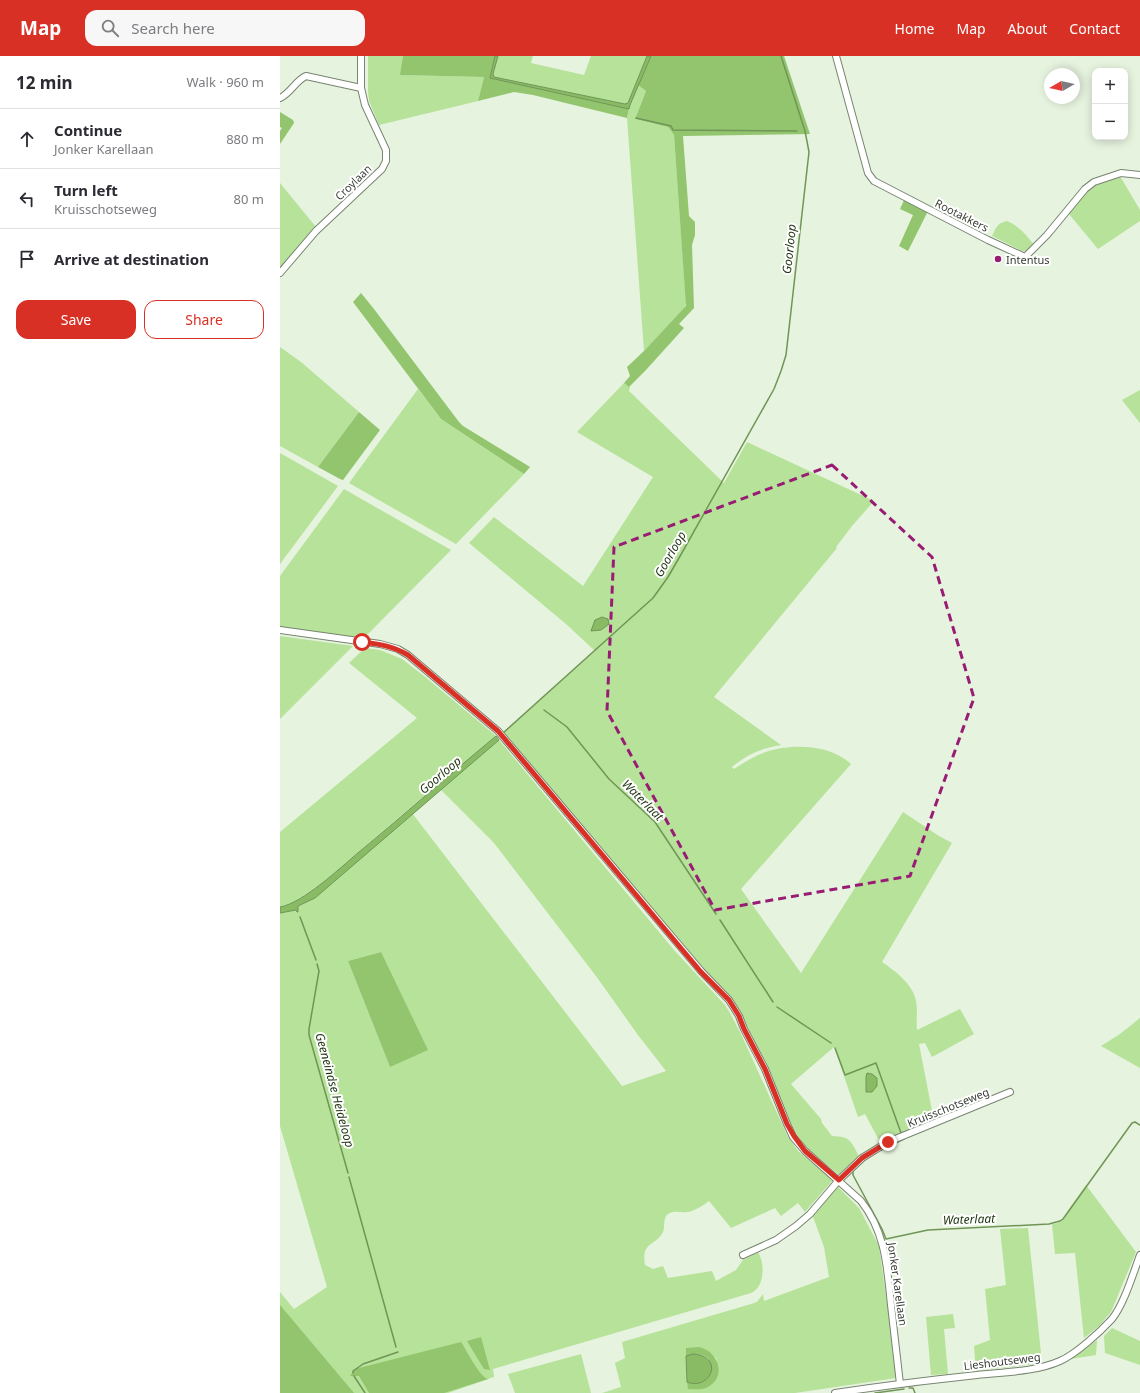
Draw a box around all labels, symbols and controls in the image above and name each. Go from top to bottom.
search box [85,10,365,46]
text: Map [20,15,61,41]
icon: search [99,17,121,39]
text: Search here [131,18,215,38]
text: Home [895,19,934,38]
text: Map [956,19,986,38]
text: About [1008,19,1047,38]
text: Contact [1069,19,1120,38]
north arrow [1044,68,1080,104]
map controls [1092,68,1128,140]
button: + [1092,68,1128,104]
text: 12 min [16,71,73,94]
text: Walk · 960 m [186,73,264,91]
button: − [1092,104,1128,140]
text: Continue [54,120,122,140]
icon: ahead [16,128,38,150]
text: 880 m [226,130,264,148]
text: Jonker Karellaan [54,140,154,158]
street label: Croylaan [331,161,375,203]
text: Turn left [54,180,118,200]
icon: left [16,188,38,210]
text: 80 m [234,190,264,208]
street label: Rootakkers [933,195,991,235]
text: Kruisschotseweg [54,200,157,218]
water label: Goorloop [778,223,800,275]
icon: arrive [16,248,38,270]
text: Arrive at destination [54,249,209,269]
place label: Intentus [1006,252,1050,267]
marker: Intentus [993,254,1003,264]
button: Save [16,300,136,339]
button: Share [144,300,264,339]
water label: Goorloop [650,528,690,580]
route start [353,633,371,651]
water label: Goorloop [415,752,465,798]
water label: Waterlaat [618,775,668,825]
water label: Geeneindse Heideloop [312,1031,359,1149]
street label: Kruisschotseweg [905,1084,991,1130]
route end [879,1133,897,1151]
water label: Waterlaat [943,1210,996,1228]
street label: Jonker Karellaan [885,1240,911,1327]
street label: Lieshoutseweg [963,1349,1041,1373]

